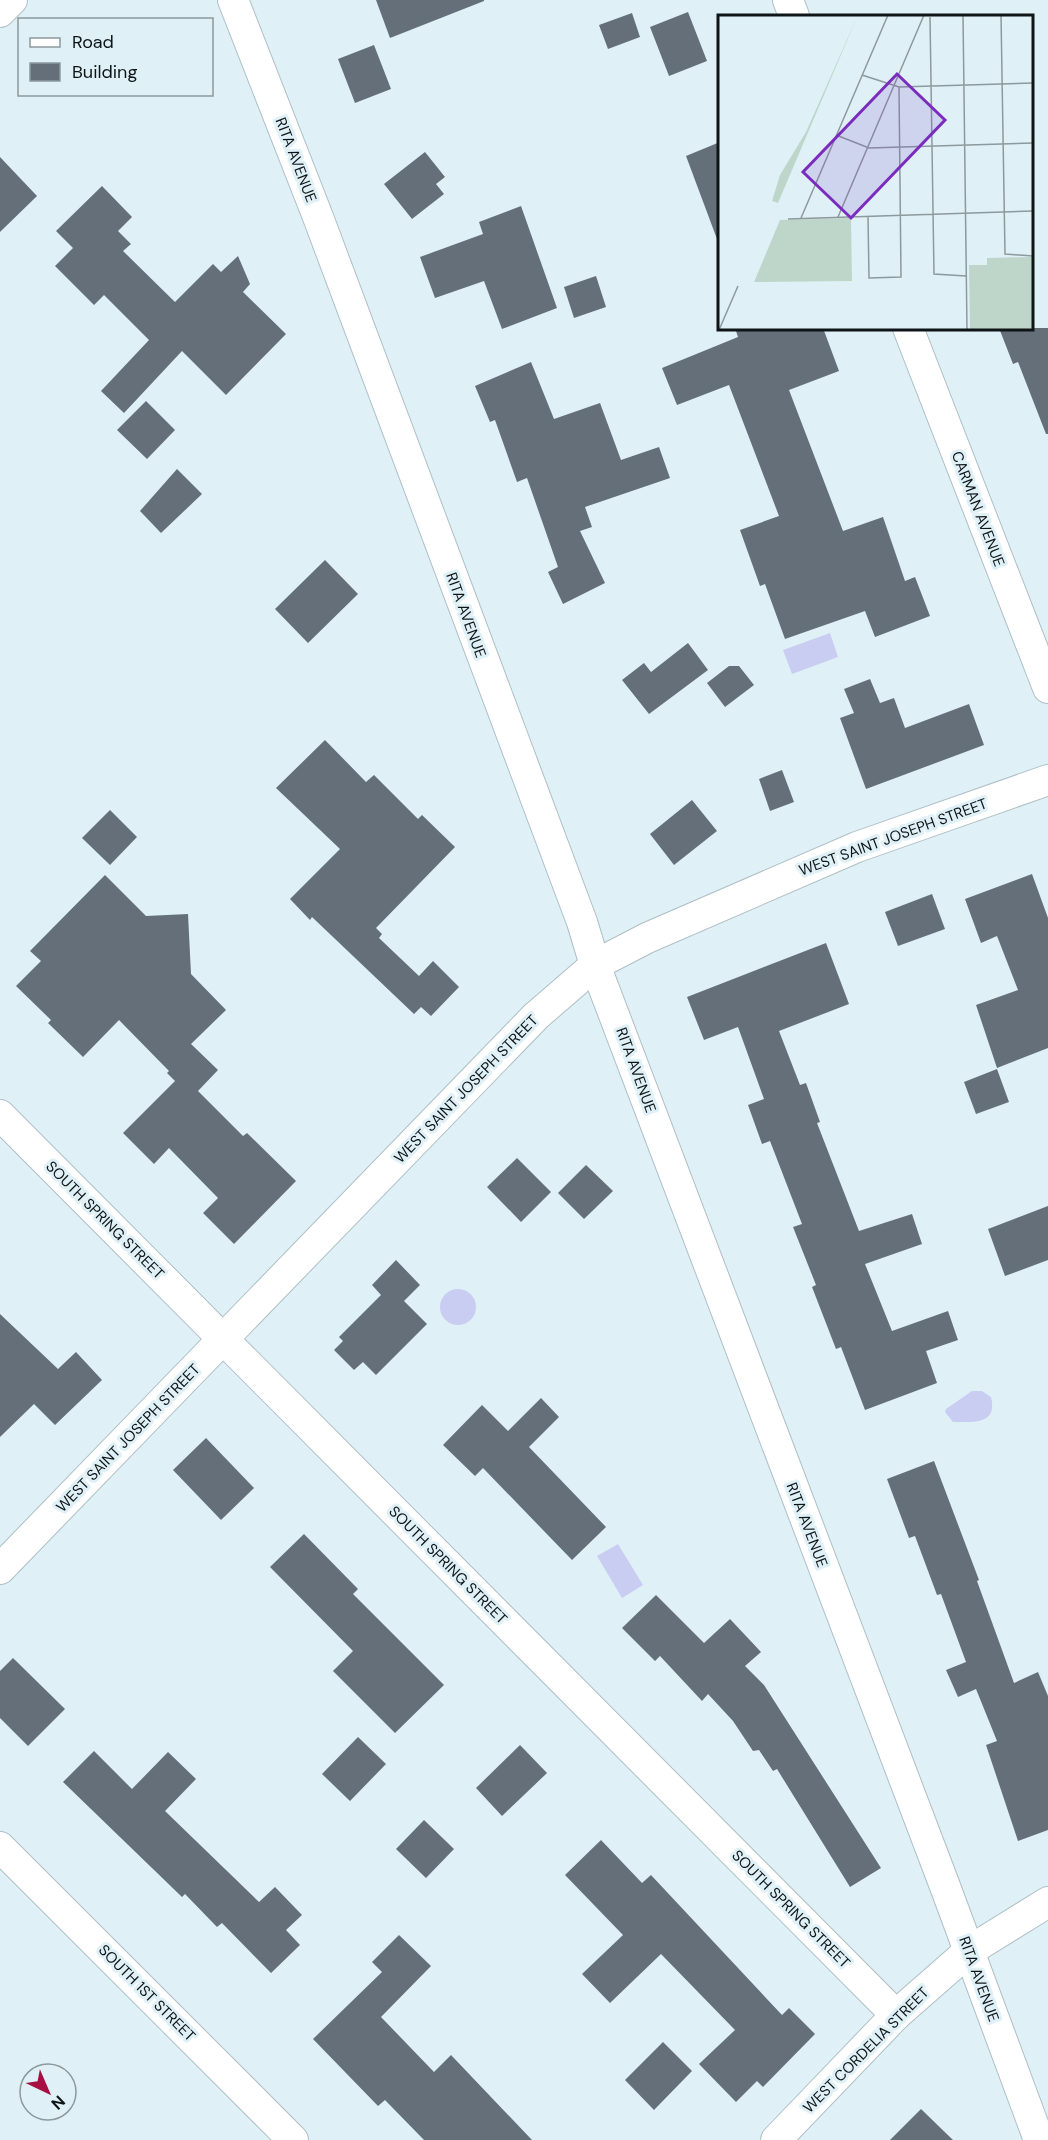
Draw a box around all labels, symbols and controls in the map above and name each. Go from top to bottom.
inset map [718,15,1033,330]
legend [18,18,213,96]
text: Road [72,30,114,54]
text: Building [72,60,137,84]
street label: RITA AVENUE [271,115,321,205]
street label: CARMAN AVENUE [947,448,1009,570]
street label: RITA AVENUE [441,570,491,660]
street label: WEST SAINT JOSEPH STREET [796,794,990,880]
street label: WEST SAINT JOSEPH STREET [390,1010,542,1168]
street label: RITA AVENUE [611,1025,661,1115]
street label: SOUTH SPRING STREET [42,1157,168,1283]
street label: WEST SAINT JOSEPH STREET [52,1359,204,1517]
street label: RITA AVENUE [782,1480,832,1570]
street label: SOUTH SPRING STREET [385,1502,511,1628]
street label: SOUTH SPRING STREET [728,1846,854,1972]
street label: RITA AVENUE [954,1934,1004,2024]
street label: SOUTH 1ST STREET [94,1940,200,2046]
street label: WEST CORDELIA STREET [799,1983,933,2117]
north arrow [18,2062,78,2122]
text: N [47,2091,70,2114]

